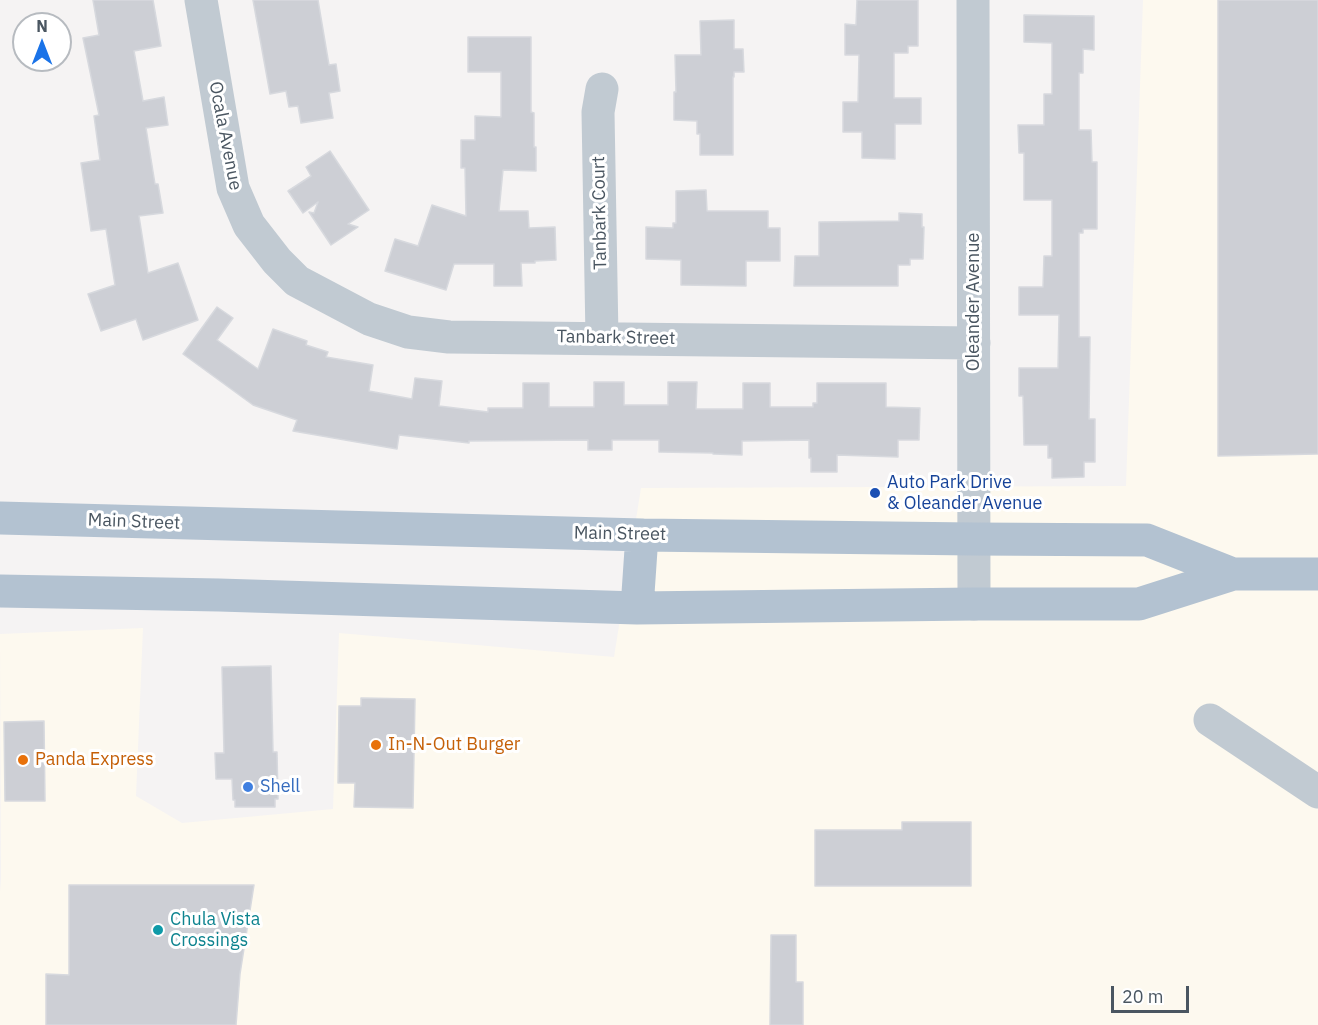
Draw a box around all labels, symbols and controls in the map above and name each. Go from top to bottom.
north arrow [12,12,72,72]
text: N [36,16,48,36]
street label: Ocala Avenue [204,80,246,192]
street label: Tanbark Court [588,156,612,270]
street label: Oleander Avenue [963,233,985,371]
street label: Tanbark Street [557,326,675,350]
place label: Auto Park Drive & Oleander Avenue [887,472,1042,514]
marker: Auto Park Drive & Oleander Avenue [868,486,882,500]
street label: Main Street [87,510,181,534]
street label: Main Street [574,522,666,546]
place label: In-N-Out Burger [388,734,520,756]
marker: In-N-Out Burger [369,738,383,752]
place label: Panda Express [35,749,154,771]
marker: Panda Express [16,753,30,767]
place label: Shell [260,776,300,798]
marker: Shell [241,780,255,794]
place label: Chula Vista Crossings [170,909,260,952]
marker: Chula Vista Crossings [151,923,165,937]
scale bar [1114,974,1192,1012]
text: 20 m [1122,985,1164,1008]

